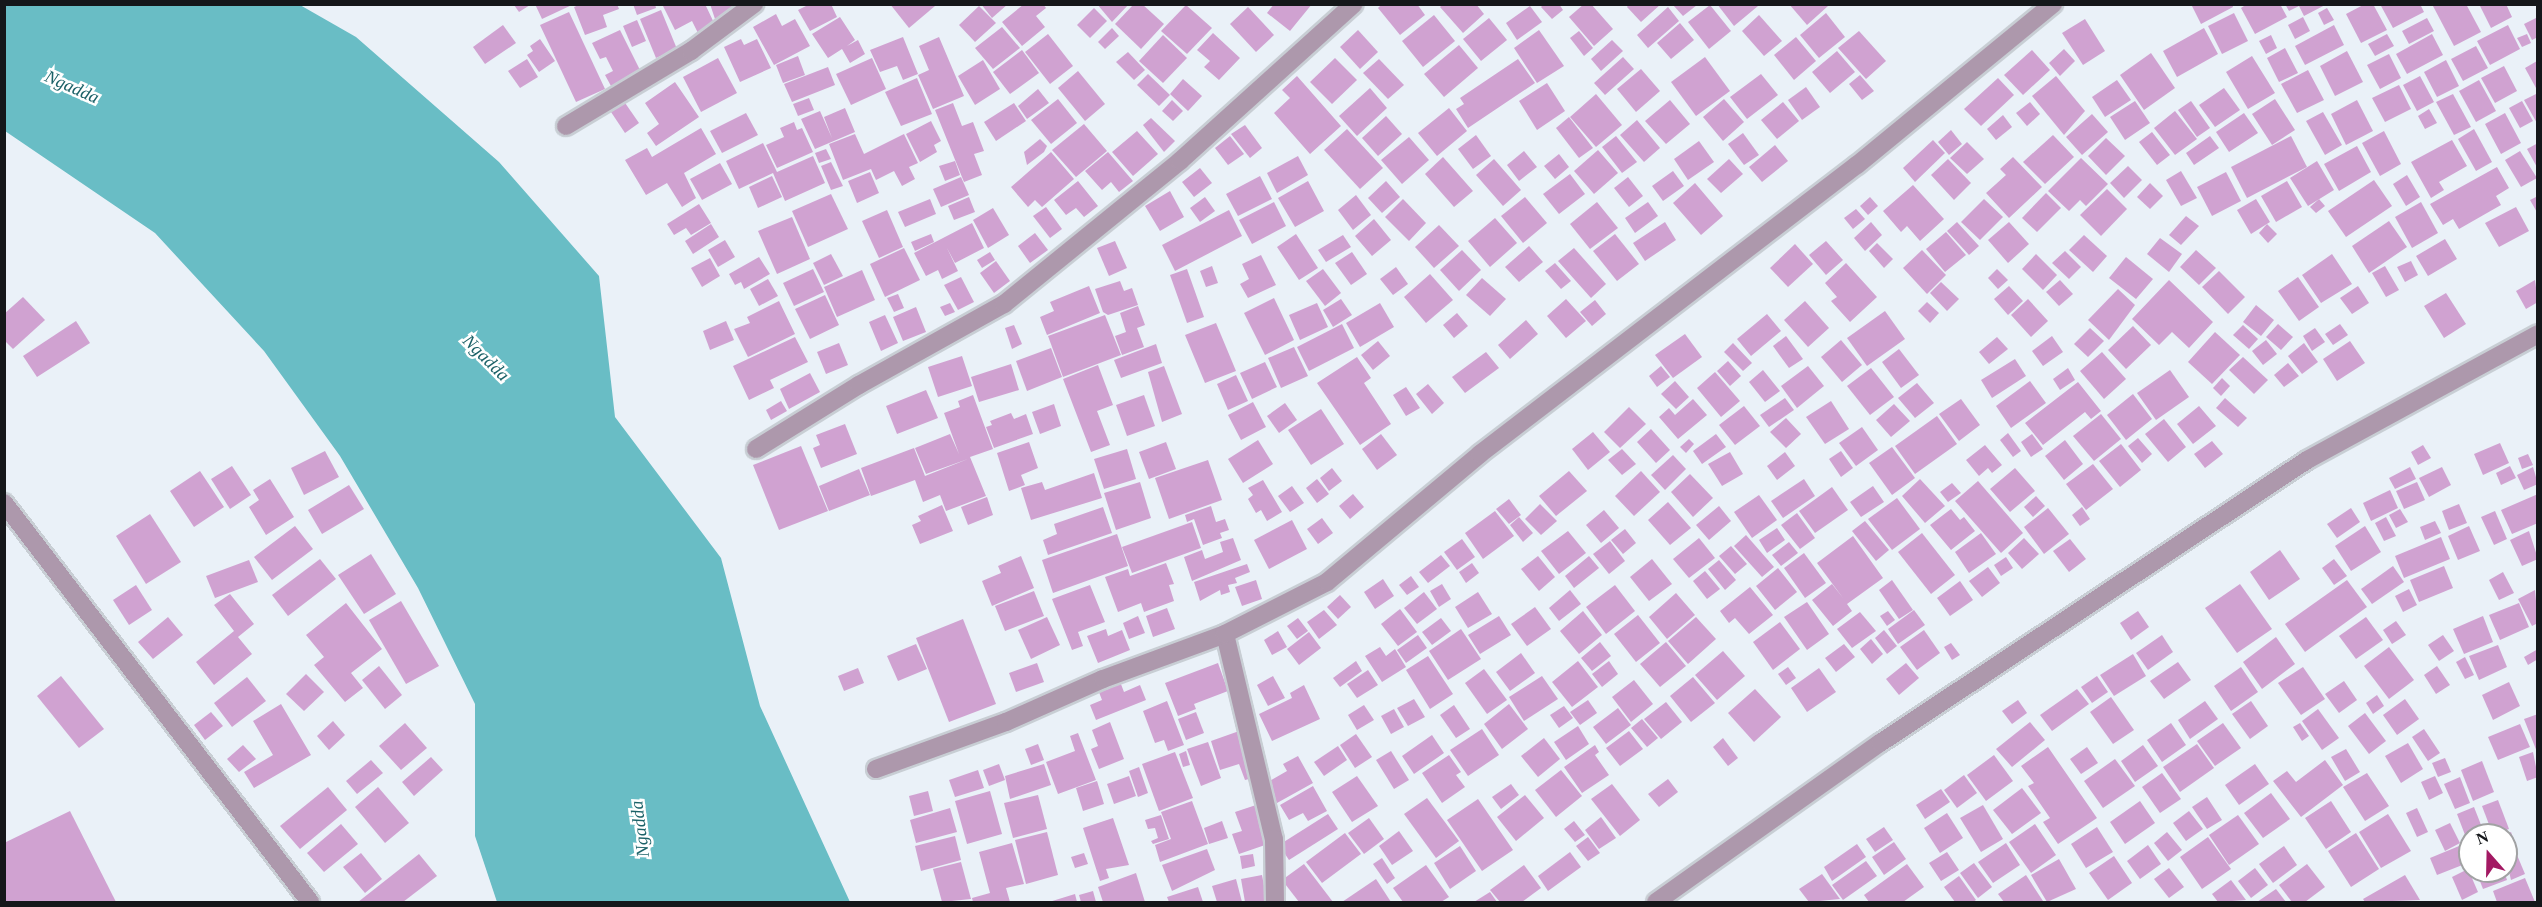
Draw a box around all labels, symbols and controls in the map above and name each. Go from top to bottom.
water label: Ngadda [42,66,102,108]
water label: Ngadda [458,330,514,386]
water label: Ngadda [626,799,654,859]
north arrow [2458,823,2518,883]
text: N [2474,828,2491,847]

